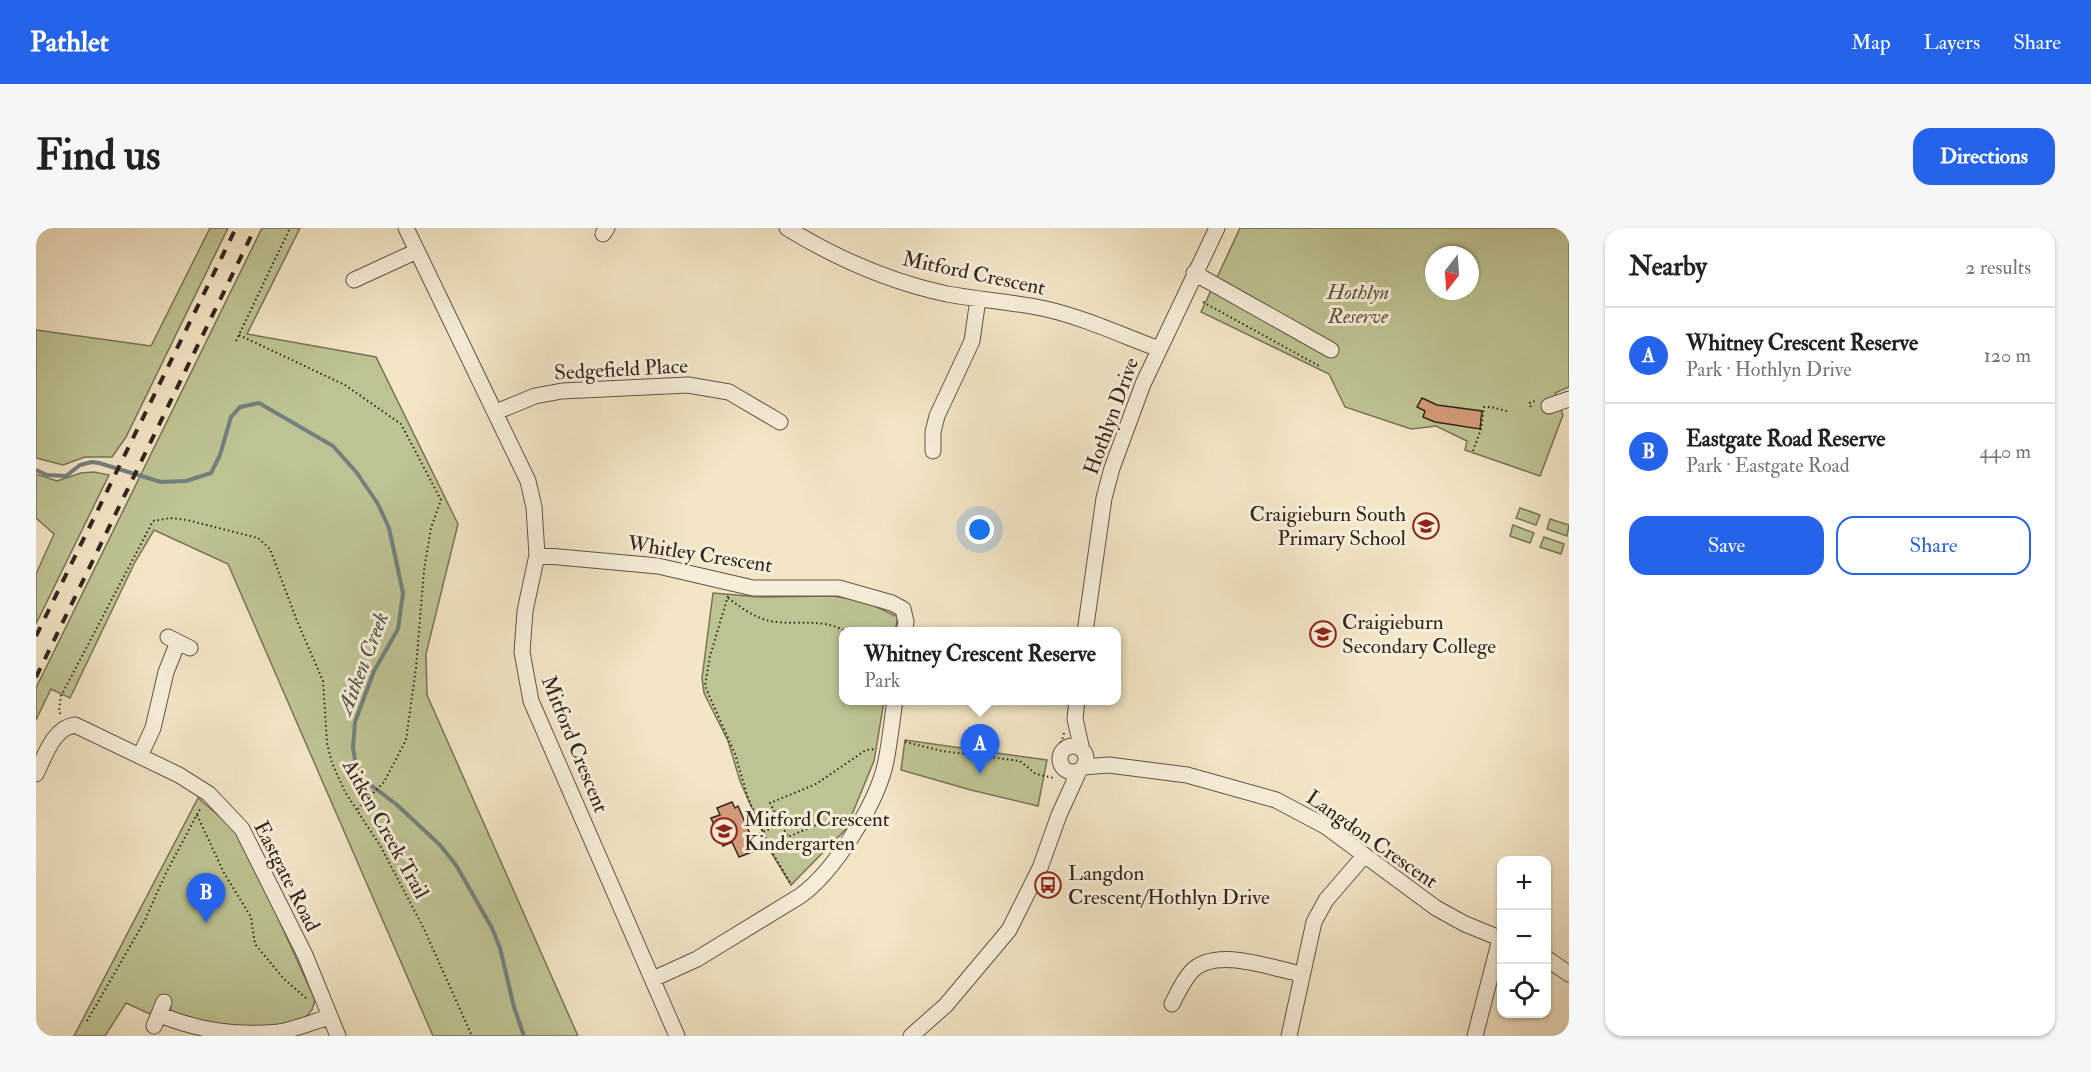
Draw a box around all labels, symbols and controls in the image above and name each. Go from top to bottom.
text: Pathlet [30,25,109,60]
text: Map [1851,29,1891,56]
text: Layers [1924,29,1980,56]
text: Share [2013,29,2061,56]
button: Directions [1913,128,2055,185]
text: Find us [36,130,160,182]
street label: Mitford Crescent [900,245,1048,302]
north arrow [1425,246,1479,300]
text: Nearby [1629,251,1707,283]
text: 2 results [1965,255,2031,280]
park label: Hothlyn Reserve [1326,279,1389,330]
text: Whitney Crescent Reserve [1686,329,1918,357]
text: A [1642,343,1655,368]
text: 120 m [1984,343,2031,368]
street label: Sedgefield Place [553,353,689,386]
street label: Hothlyn Drive [1078,354,1145,478]
text: Park · Hothlyn Drive [1686,357,1852,382]
text: Eastgate Road Reserve [1686,425,1885,453]
text: B [1642,439,1655,464]
text: 440 m [1979,439,2031,464]
text: Park · Eastgate Road [1686,453,1850,478]
place label: Craigieburn South Primary School [1250,501,1407,552]
school or university icon: Craigieburn South Primary School [1411,511,1441,541]
your location [965,515,994,544]
button: Save [1629,516,1824,575]
button: Share [1836,516,2031,575]
street label: Whitley Crescent [625,530,774,579]
water label: Aitken Creek [330,608,395,720]
place label: Craigieburn Secondary College [1342,609,1496,660]
school or university icon: Craigieburn Secondary College [1308,619,1338,649]
popup [839,627,1121,705]
text: Whitney Crescent Reserve [864,640,1096,668]
text: Park [864,668,900,693]
street label: Mitford Crescent [535,672,614,817]
pin: A [960,724,1000,774]
street label: Aitken Creek Trail [336,754,435,904]
street label: Langdon Crescent [1301,784,1443,895]
place label: Mitford Crescent Kindergarten [744,806,890,857]
street label: Eastgate Road [247,816,326,937]
school or university icon: Mitford Crescent Kindergarten [709,816,739,846]
map controls [1497,856,1551,1018]
button: + [1497,856,1551,910]
place label: Langdon Crescent/Hothlyn Drive [1068,860,1270,911]
bus stop icon: Langdon Crescent/Hothlyn Drive [1033,870,1063,900]
pin: B [186,874,226,923]
button: − [1497,910,1551,964]
button: locate [1497,964,1551,1018]

